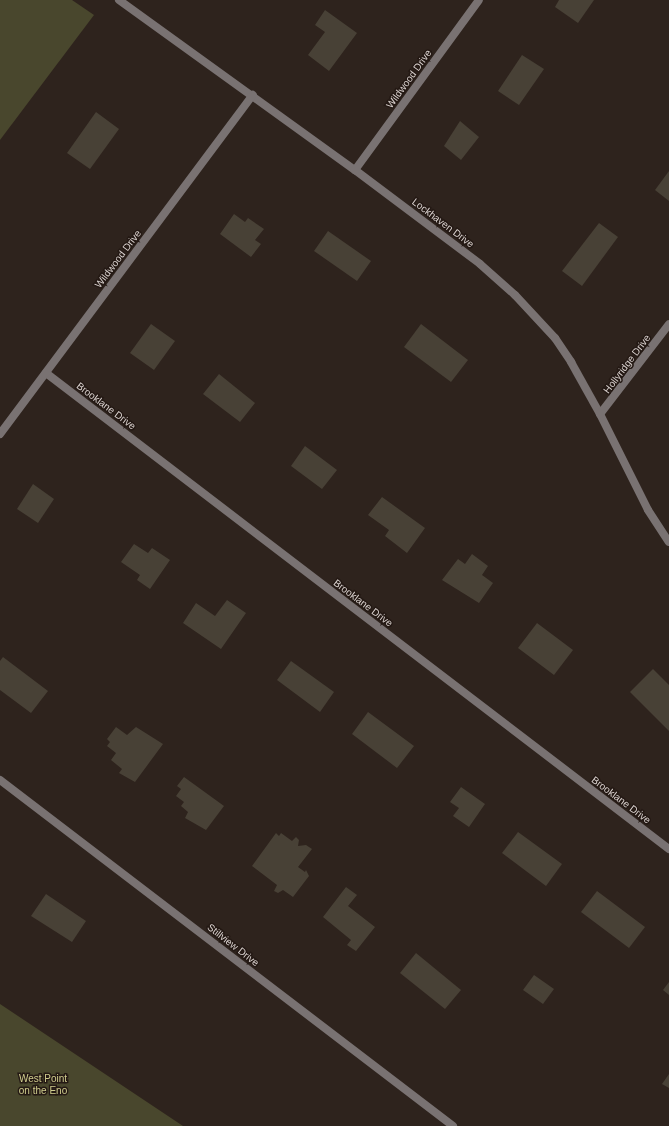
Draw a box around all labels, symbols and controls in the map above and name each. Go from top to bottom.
street label: Wildwood Drive [384,47,434,111]
street label: Lockhaven Drive [410,196,476,250]
street label: Wildwood Drive [92,228,144,290]
street label: Hollyridge Drive [601,332,653,396]
street label: Brooklane Drive [74,380,138,432]
street label: Brooklane Drive [331,577,395,629]
street label: Brooklane Drive [589,774,653,826]
street label: Stillview Drive [205,921,261,969]
park label: West Point on the Eno [19,1072,67,1096]

